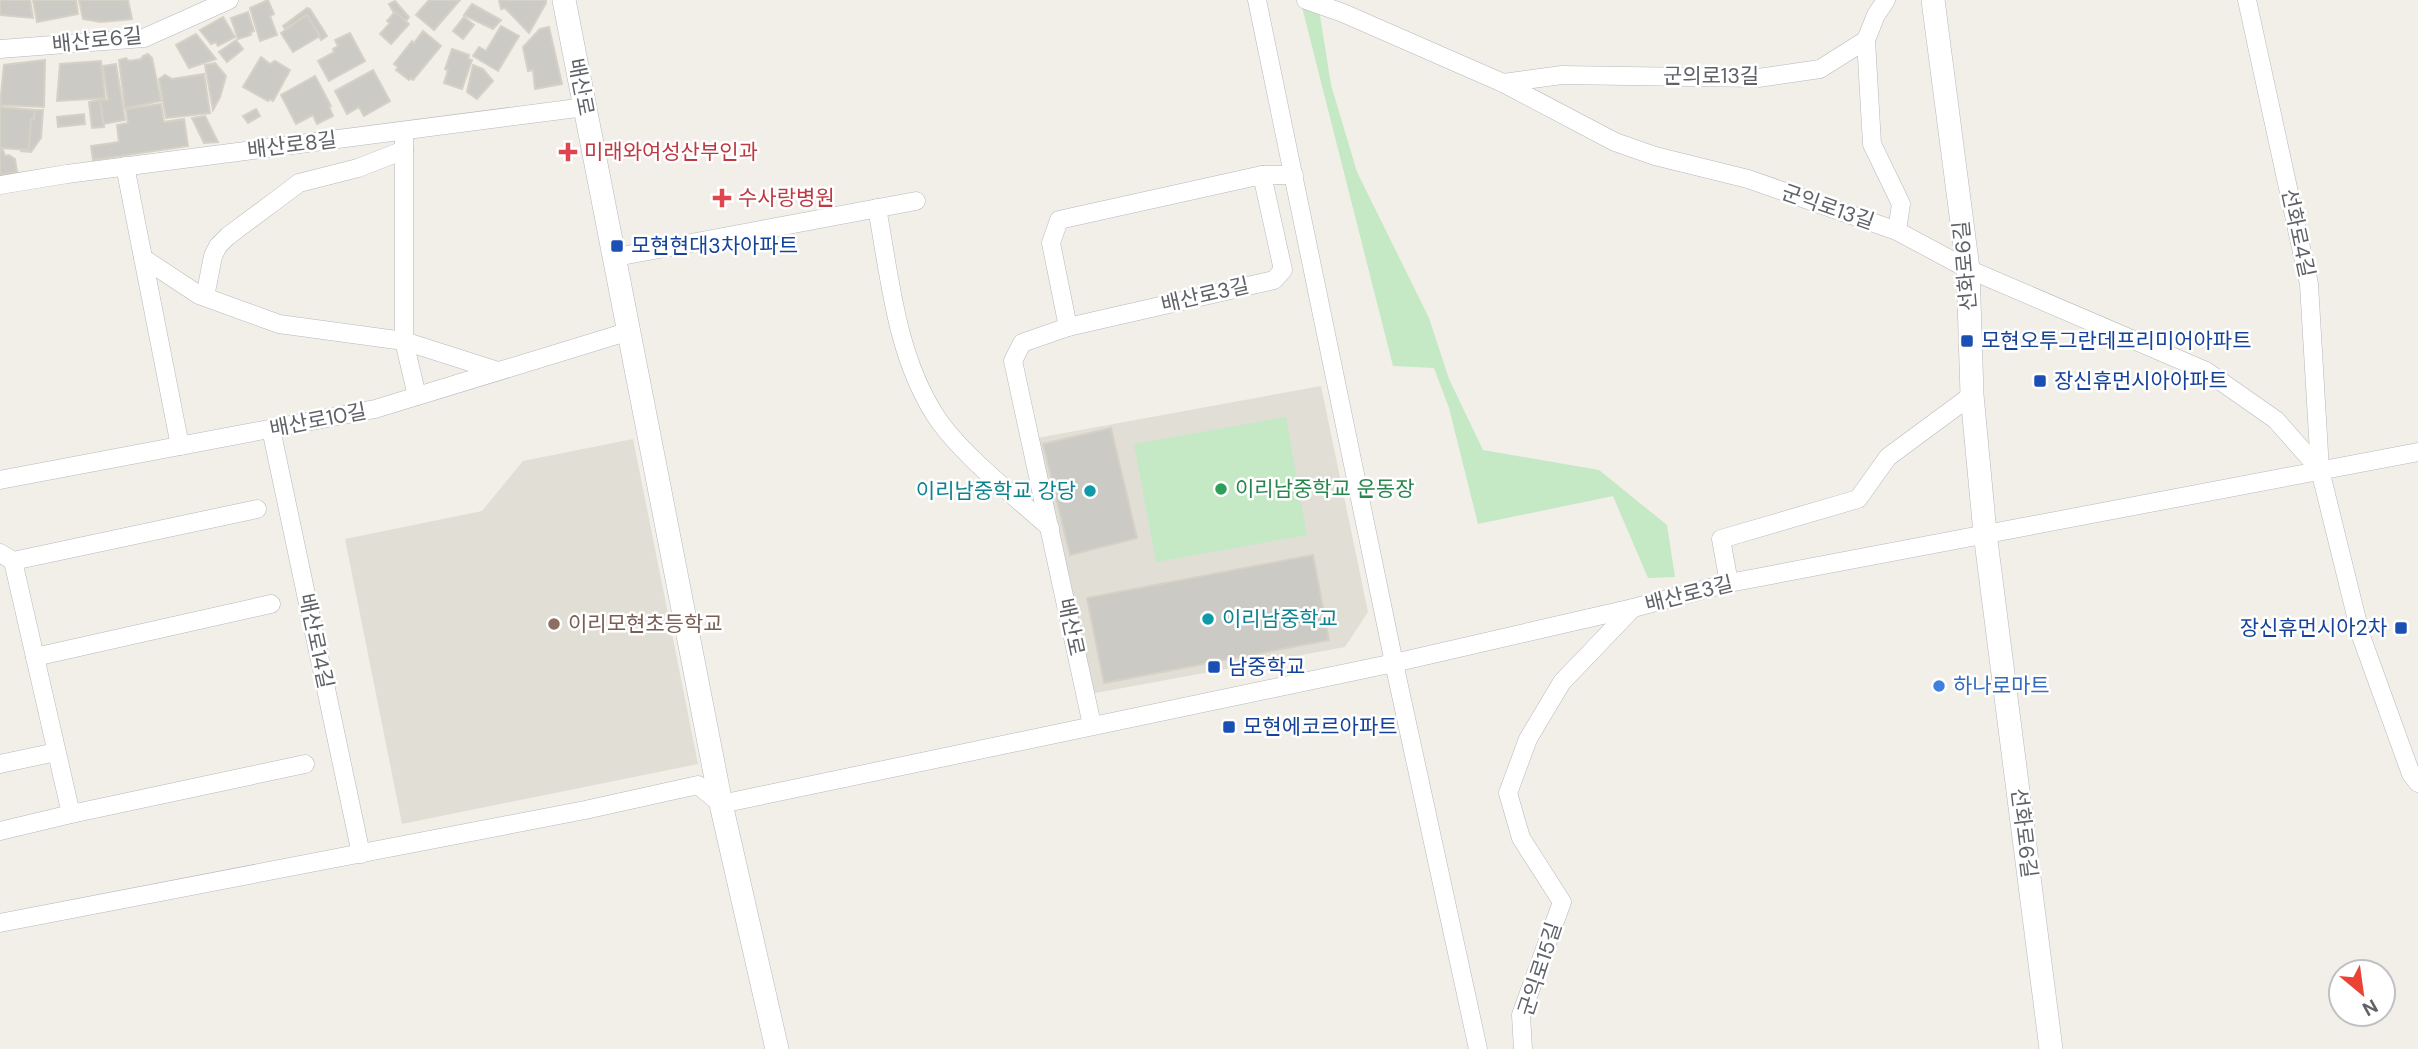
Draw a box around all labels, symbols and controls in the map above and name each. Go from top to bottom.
street label: 배산로6길 [51,21,143,59]
street label: 배산로 [562,56,600,118]
street label: 군의로13길 [1663,62,1759,90]
street label: 배산로8길 [246,126,338,164]
place label: 미래와여성산부인과 [584,138,758,166]
marker: 미래와여성산부인과 [558,142,578,162]
street label: 군익로13길 [1778,178,1878,236]
place label: 수사랑병원 [738,184,835,212]
street label: 선화로4길 [2275,186,2321,280]
marker: 수사랑병원 [712,188,732,208]
street label: 선화로6길 [1947,220,1983,312]
place label: 모현현대3차아파트 [631,232,798,260]
marker: 모현현대3차아파트 [609,238,625,254]
street label: 배산로3길 [1158,271,1252,319]
place label: 모현오투그란데프리미어아파트 [1981,327,2251,355]
marker: 모현오투그란데프리미어아파트 [1959,333,1975,349]
place label: 장신휴먼시아아파트 [2054,367,2228,395]
marker: 장신휴먼시아아파트 [2032,373,2048,389]
street label: 배산로10길 [267,397,369,443]
place label: 이리남중학교 운동장 [1235,475,1414,503]
place label: 이리남중학교 강당 [916,477,1076,505]
marker: 이리남중학교 운동장 [1213,481,1229,497]
marker: 이리남중학교 강당 [1082,483,1098,499]
street label: 배산로3길 [1642,570,1736,618]
street label: 배산로14길 [292,591,340,691]
street label: 배산로 [1051,596,1091,658]
place label: 이리남중학교 [1222,605,1338,633]
place label: 이리모현초등학교 [568,610,723,638]
marker: 이리남중학교 [1200,611,1216,627]
place label: 장신휴먼시아2차 [2240,614,2387,642]
marker: 이리모현초등학교 [546,616,562,632]
marker: 장신휴먼시아2차 [2393,620,2409,636]
place label: 남중학교 [1228,653,1305,681]
marker: 남중학교 [1206,659,1222,675]
place label: 하나로마트 [1953,672,2050,700]
marker: 하나로마트 [1931,678,1947,694]
place label: 모현에코르아파트 [1243,713,1398,741]
marker: 모현에코르아파트 [1221,719,1237,735]
street label: 선화로6길 [2005,786,2043,880]
street label: 군익로15길 [1512,919,1568,1019]
north arrow [2327,958,2397,1028]
text: N [2358,993,2382,1022]

